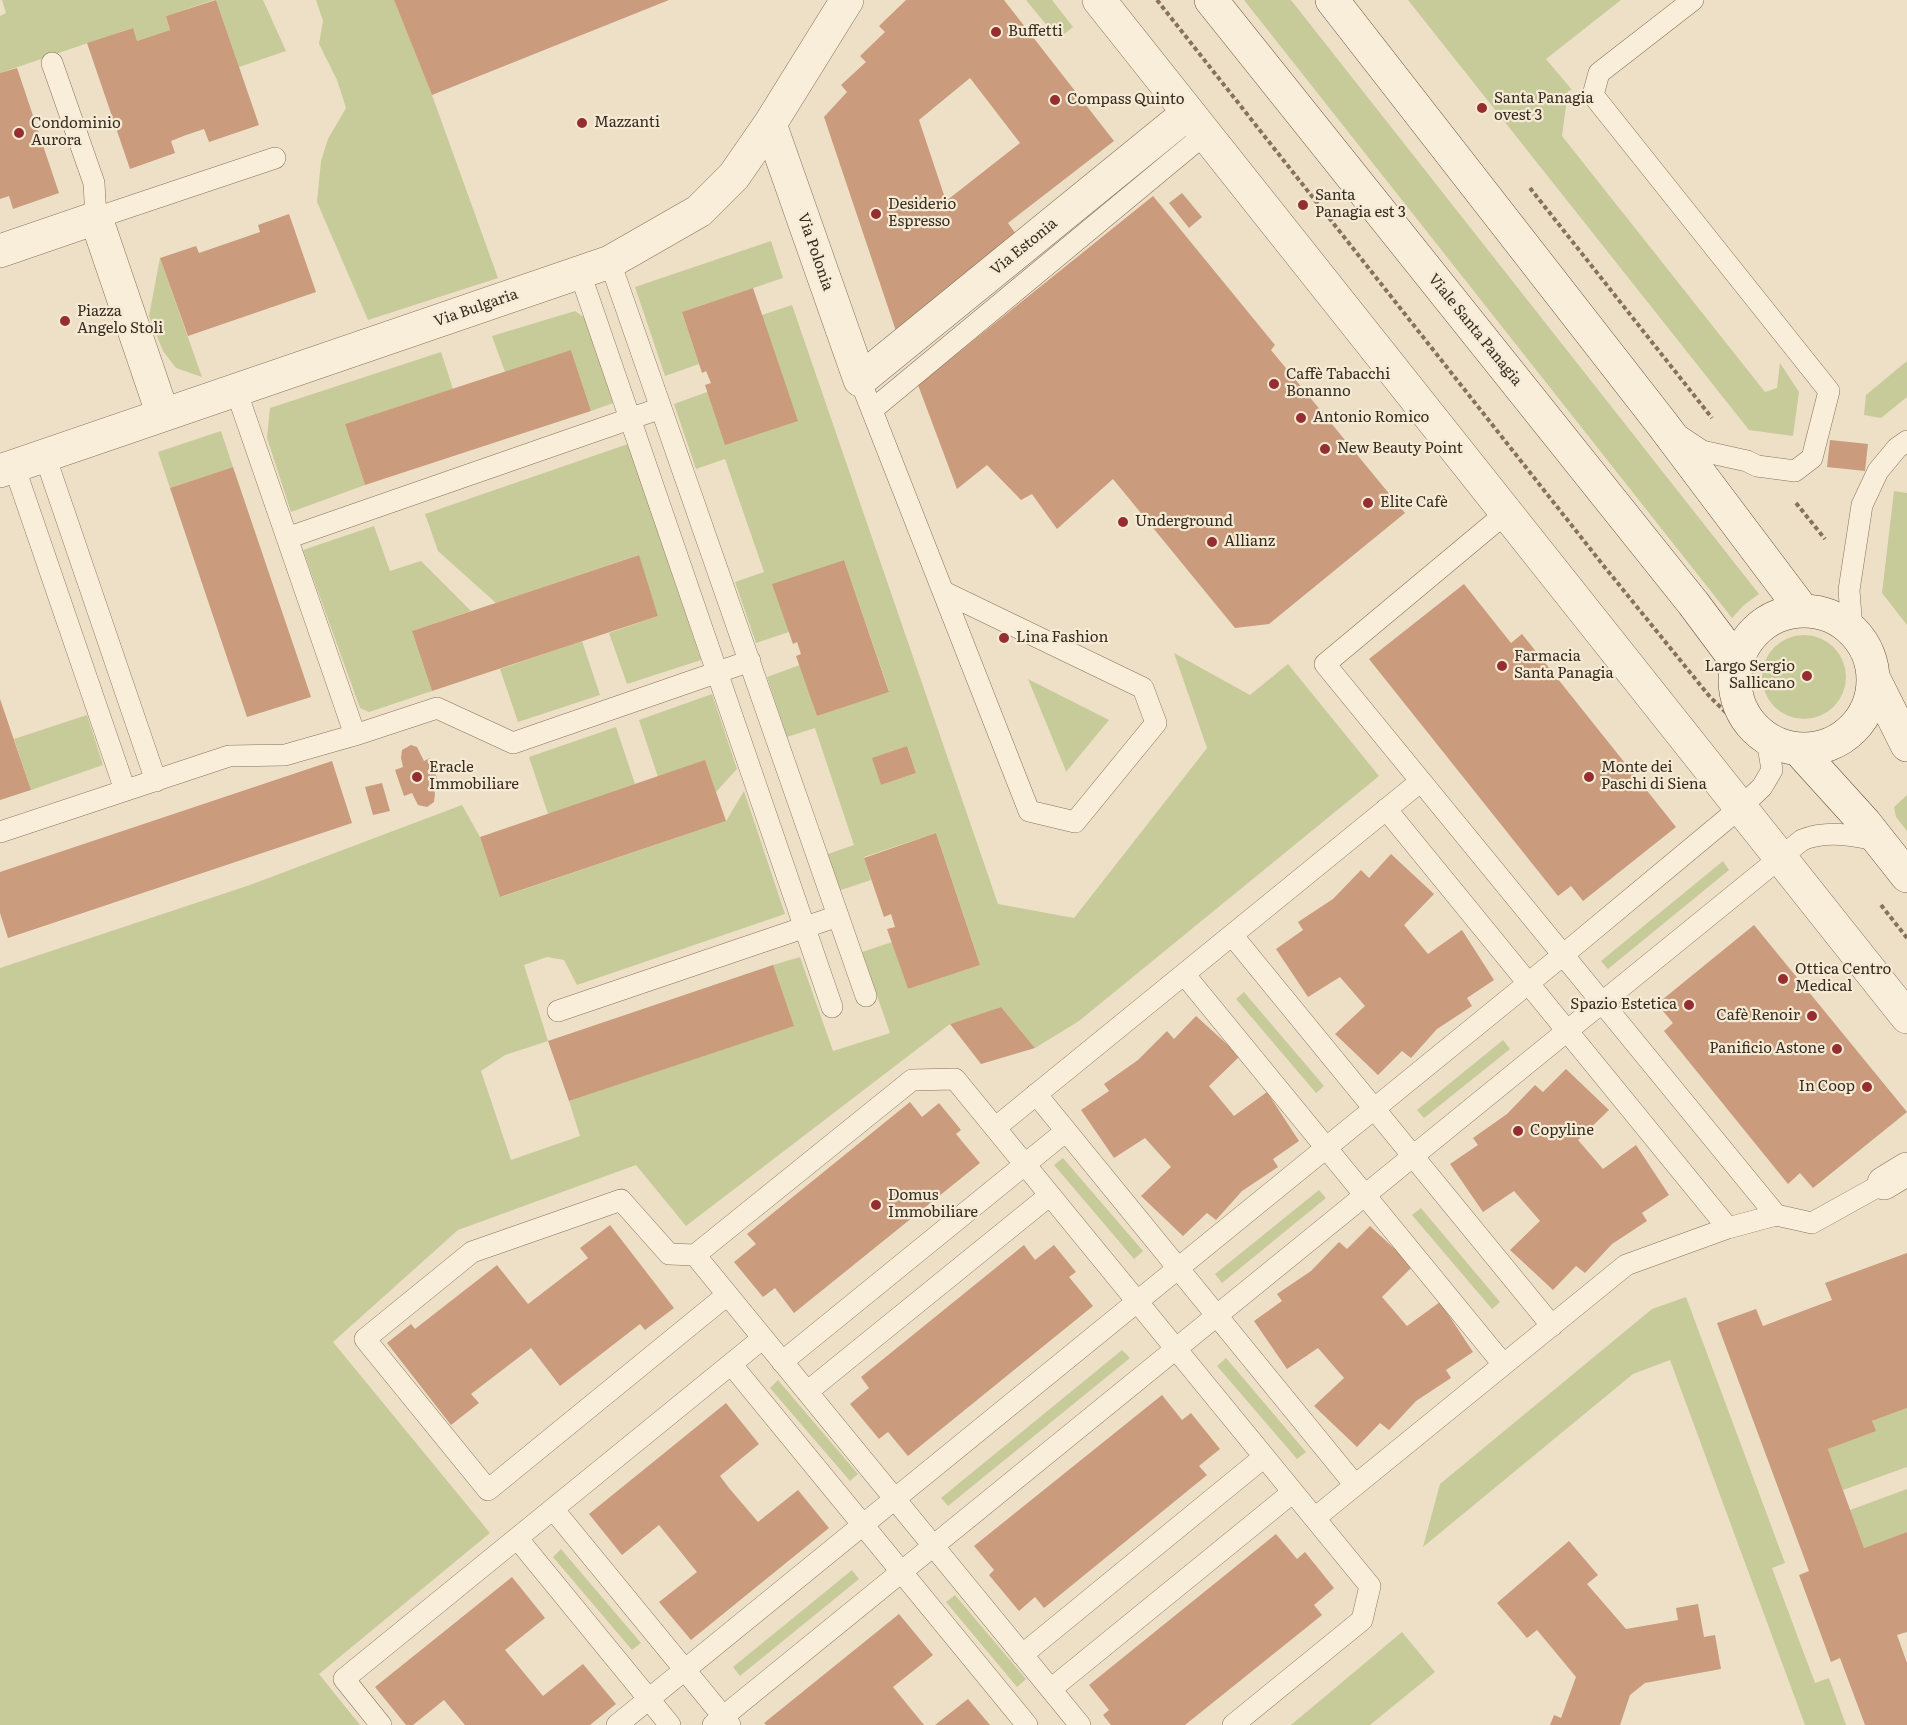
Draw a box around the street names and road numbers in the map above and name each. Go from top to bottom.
street label: Via Polonia [793,211,837,293]
street label: Via Estonia [987,215,1061,279]
street label: Viale Santa Panagia [1424,270,1526,390]
street label: Via Bulgaria [432,285,520,331]

